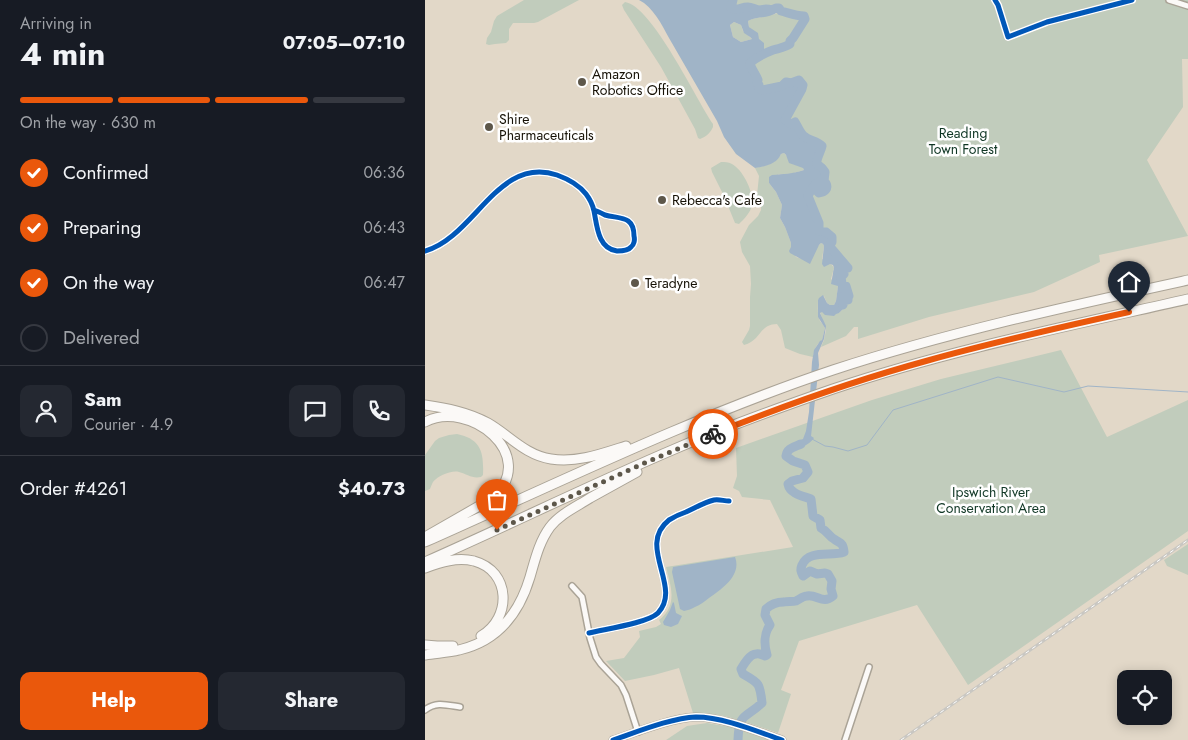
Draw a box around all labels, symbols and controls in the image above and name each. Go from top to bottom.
text: Arriving in [20,12,92,35]
text: 07:05–07:10 [283,29,405,56]
text: 4 min [20,31,105,77]
place label: Amazon Robotics Office [592,64,683,100]
marker: Amazon Robotics Office [576,76,588,88]
place label: Shire Pharmaceuticals [499,109,594,145]
text: On the way · 630 m [20,111,156,134]
marker: Shire Pharmaceuticals [483,121,495,133]
park label: Reading Town Forest [929,123,998,159]
icon: check [20,159,48,187]
text: Confirmed [63,159,149,186]
text: 06:36 [363,161,405,184]
place label: Rebecca's Cafe [672,190,762,210]
marker: Rebecca's Cafe [656,194,668,206]
icon: check [20,214,48,242]
text: Preparing [63,214,141,241]
text: 06:43 [363,216,405,239]
pin [1108,261,1150,312]
icon: home [1115,268,1143,296]
icon: check [20,269,48,297]
text: On the way [63,269,154,296]
text: 06:47 [364,271,405,294]
place label: Teradyne [645,273,698,293]
marker: Teradyne [629,277,641,289]
text: Delivered [63,324,140,351]
button: person [20,385,72,437]
button: chat [289,385,341,437]
button: phone [353,385,405,437]
text: Sam [84,386,122,413]
courier [688,409,738,459]
text: Courier · 4.9 [84,413,173,436]
icon: bike [699,420,727,448]
text: Order #4261 [20,475,127,502]
text: $40.73 [338,475,405,502]
pin [476,479,518,530]
park label: Ipswich River Conservation Area [936,482,1046,518]
icon: bag [483,486,511,514]
map controls [1117,670,1172,725]
button: locate [1117,670,1172,725]
button: Help [20,672,208,730]
button: Share [218,672,405,730]

